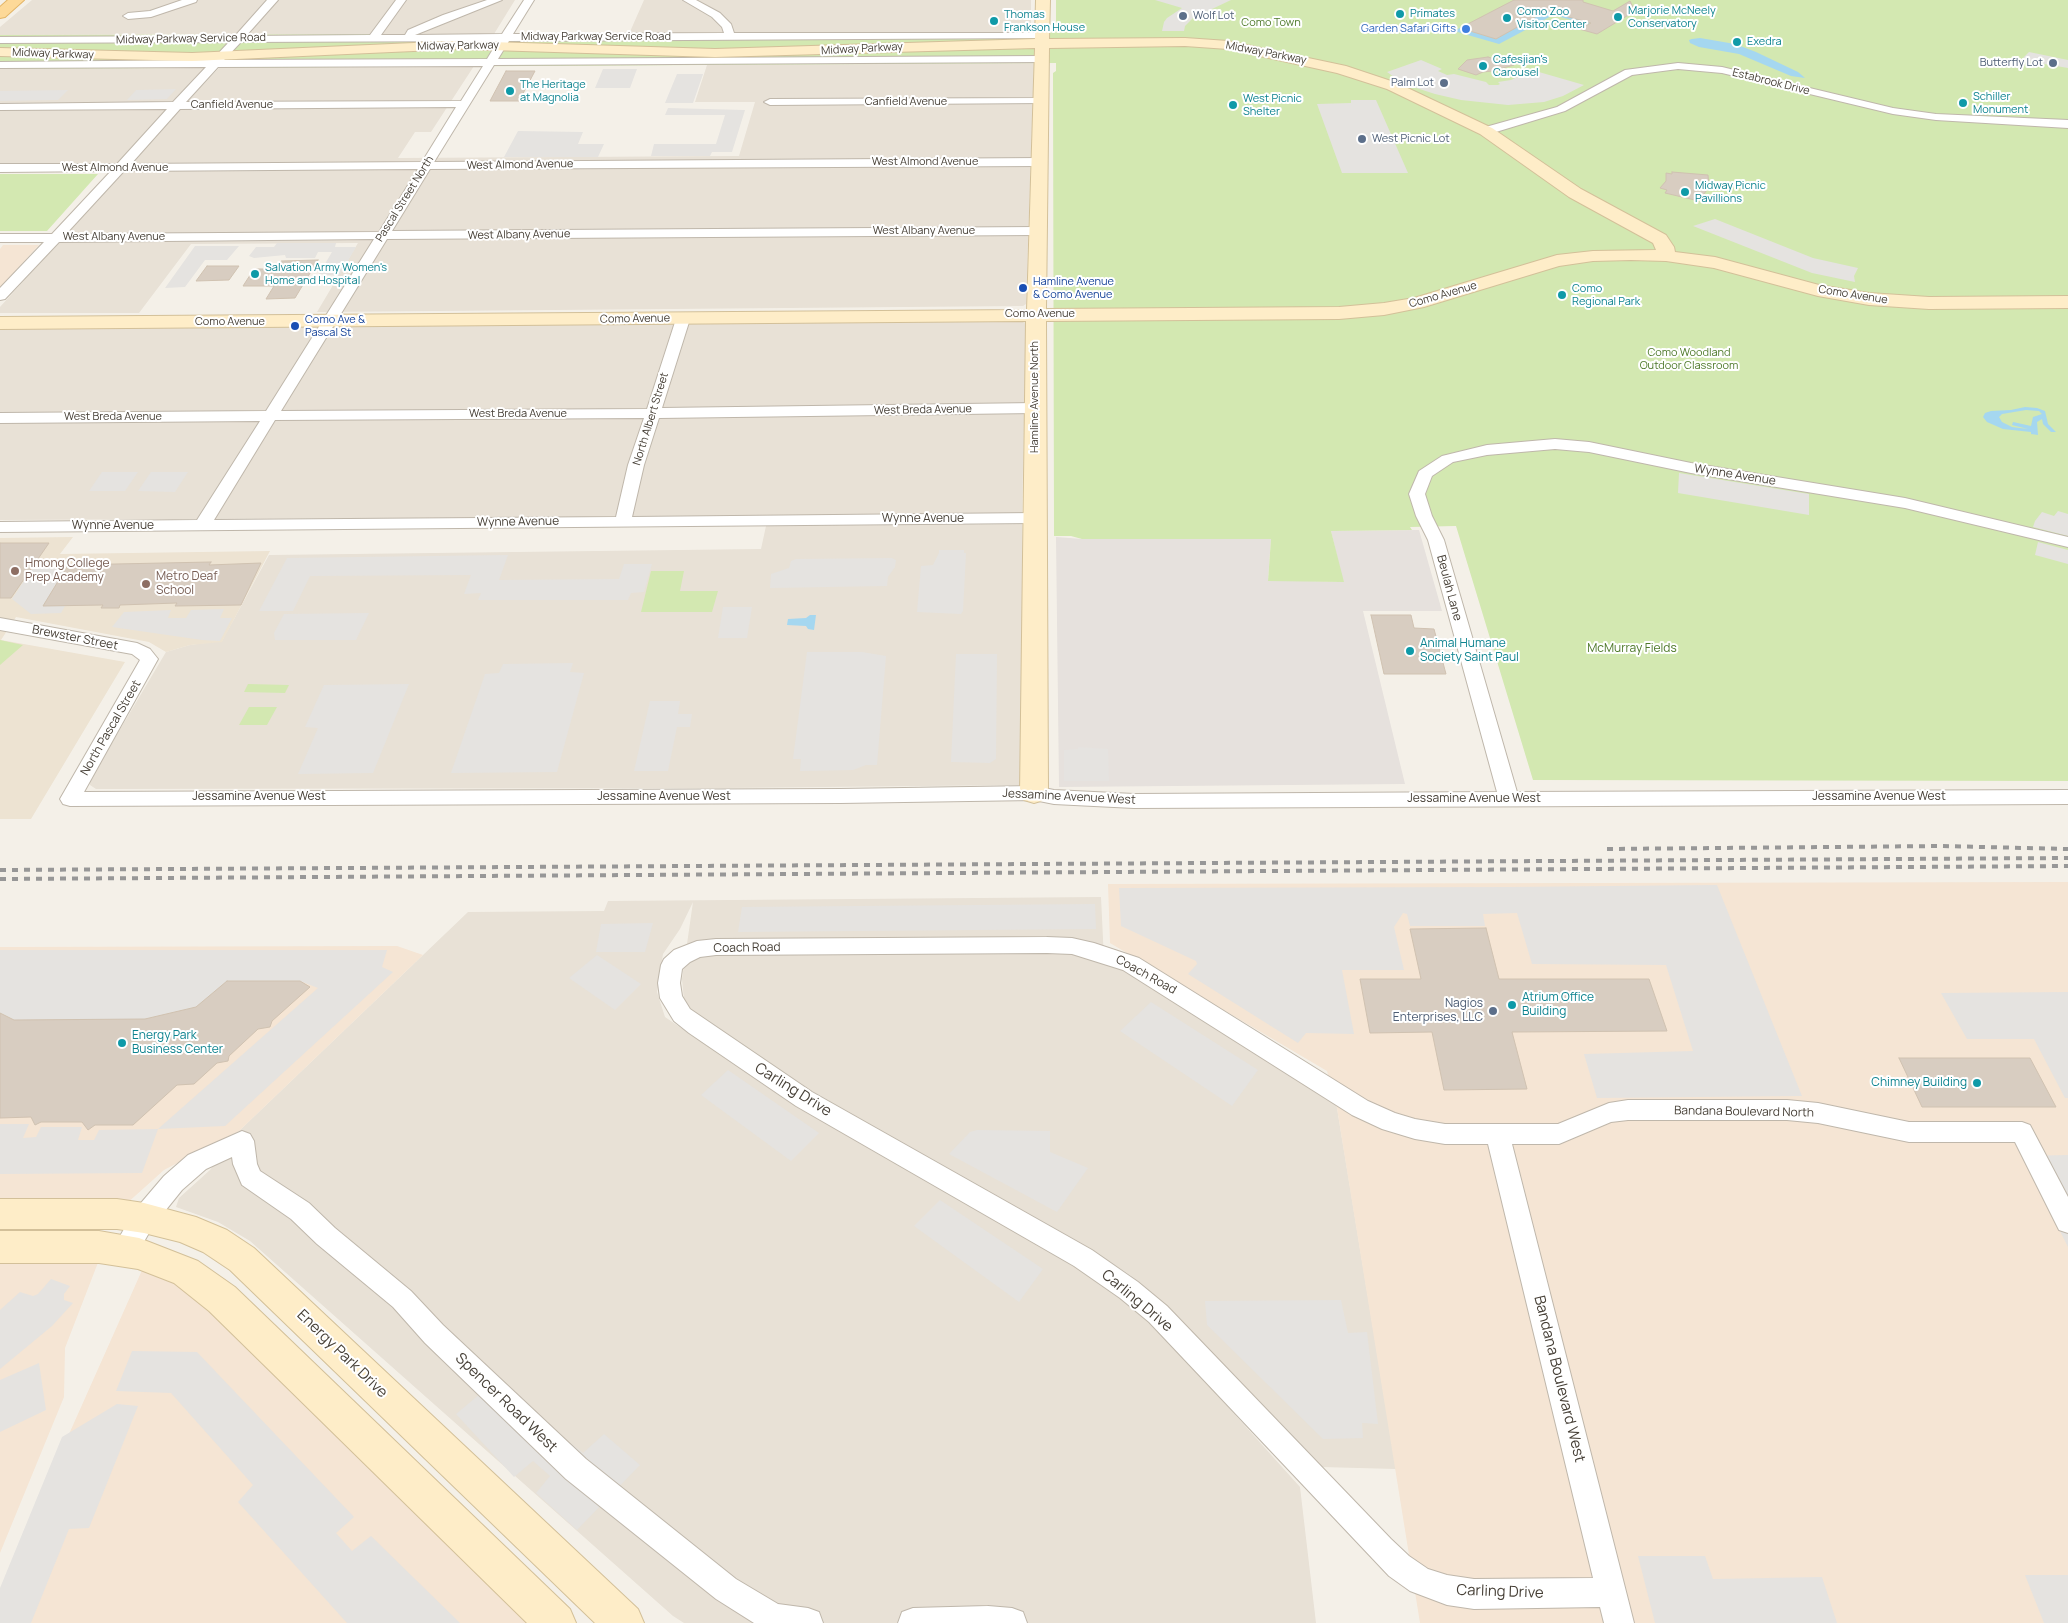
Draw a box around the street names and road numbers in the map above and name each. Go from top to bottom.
street label: Midway Parkway Service Road [521,30,671,44]
street label: Midway Parkway Service Road [116,31,266,47]
street label: Midway Parkway [417,39,499,53]
street label: Midway Parkway [1225,39,1307,67]
street label: Midway Parkway [821,40,903,58]
street label: Midway Parkway [12,46,94,62]
street label: Estabrook Drive [1731,66,1811,98]
street label: Canfield Avenue [865,95,947,109]
street label: Canfield Avenue [191,98,273,112]
street label: Pascal Street North [373,154,437,244]
street label: West Almond Avenue [872,155,978,169]
street label: West Almond Avenue [467,157,573,173]
street label: West Almond Avenue [62,161,168,175]
street label: West Albany Avenue [873,224,975,238]
street label: West Albany Avenue [468,228,570,242]
street label: West Albany Avenue [63,230,165,244]
street label: Como Avenue [1408,279,1478,311]
street label: Como Avenue [1817,283,1889,307]
street label: Como Avenue [1005,307,1075,321]
street label: Como Avenue [600,312,670,326]
street label: Como Avenue [195,315,265,329]
street label: Hamline Avenue North [1028,341,1042,453]
street label: North Albert Street [631,371,671,467]
street label: West Breda Avenue [874,403,972,417]
street label: West Breda Avenue [469,407,567,421]
street label: West Breda Avenue [64,410,162,424]
street label: Wynne Avenue [1693,461,1777,489]
street label: Wynne Avenue [882,512,964,526]
street label: Wynne Avenue [477,514,559,530]
street label: Wynne Avenue [72,519,154,533]
street label: Beulah Lane [1433,554,1465,622]
street label: Brewster Street [31,623,119,653]
street label: North Pascal Street [78,678,144,778]
street label: Jessamine Avenue West [1002,786,1136,808]
street label: Jessamine Avenue West [192,790,326,804]
street label: Jessamine Avenue West [597,790,731,804]
street label: Jessamine Avenue West [1812,790,1946,804]
street label: Jessamine Avenue West [1407,792,1541,806]
street label: Coach Road [713,940,781,956]
street label: Coach Road [1113,952,1179,998]
street label: Carling Drive [751,1059,835,1121]
street label: Bandana Boulevard North [1674,1104,1814,1120]
street label: Carling Drive [1098,1266,1176,1336]
street label: Bandana Boulevard West [1530,1294,1588,1464]
street label: Energy Park Drive [293,1306,391,1402]
street label: Spencer Road West [451,1350,561,1456]
street label: Carling Drive [1456,1581,1544,1603]

